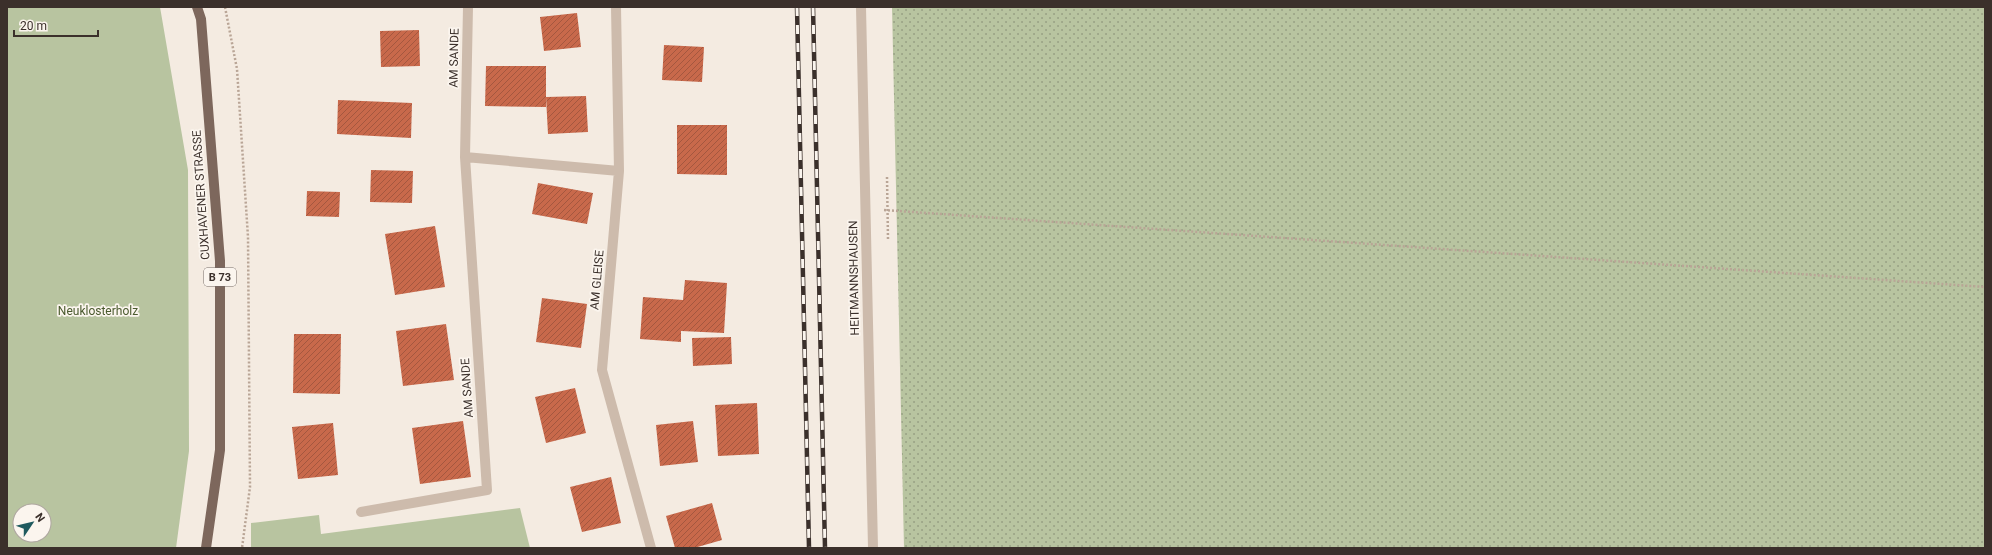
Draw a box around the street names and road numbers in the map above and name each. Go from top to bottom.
street label: AM SANDE [446,28,462,88]
street label: CUXHAVENER STRASSE [189,130,213,260]
street label: HEITMANNSHAUSEN [846,220,862,336]
street label: AM GLEISE [587,249,607,310]
road number: B 73 [204,268,236,286]
street label: AM SANDE [458,358,476,418]

